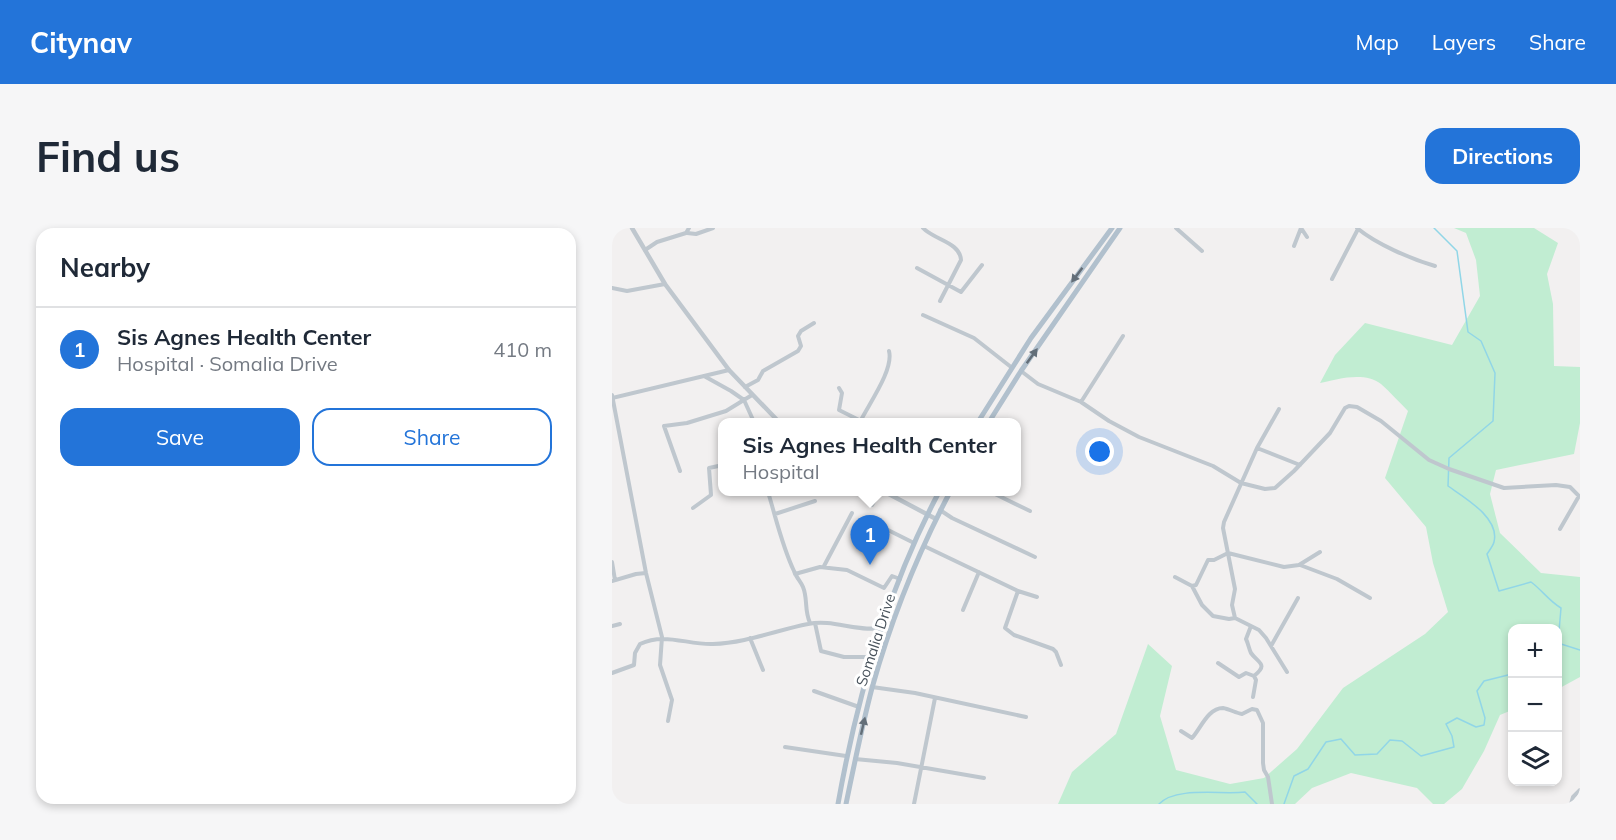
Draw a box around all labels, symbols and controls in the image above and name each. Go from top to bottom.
text: Citynav [30,25,132,60]
text: Map [1356,29,1399,55]
text: Layers [1432,29,1496,55]
text: Share [1529,29,1586,55]
button: Directions [1425,128,1580,184]
text: Find us [36,130,180,183]
text: Nearby [60,251,150,284]
one-way arrow [1072,267,1084,282]
text: Sis Agnes Health Center [117,323,371,351]
text: 1 [74,337,86,362]
text: 410 m [493,337,552,362]
one-way arrow [1026,348,1038,364]
text: Hospital · Somalia Drive [117,351,338,376]
button: Save [60,408,300,466]
button: Share [312,408,552,466]
popup [718,418,1021,496]
text: Sis Agnes Health Center [742,431,997,459]
your location [1085,437,1114,466]
text: Hospital [742,459,820,484]
pin: 1 [850,516,890,565]
street label: Somalia Drive [852,591,899,689]
map controls [1508,624,1562,786]
button: + [1508,624,1562,678]
button: − [1508,678,1562,732]
one-way arrow [858,717,868,736]
button: layers [1508,732,1562,786]

